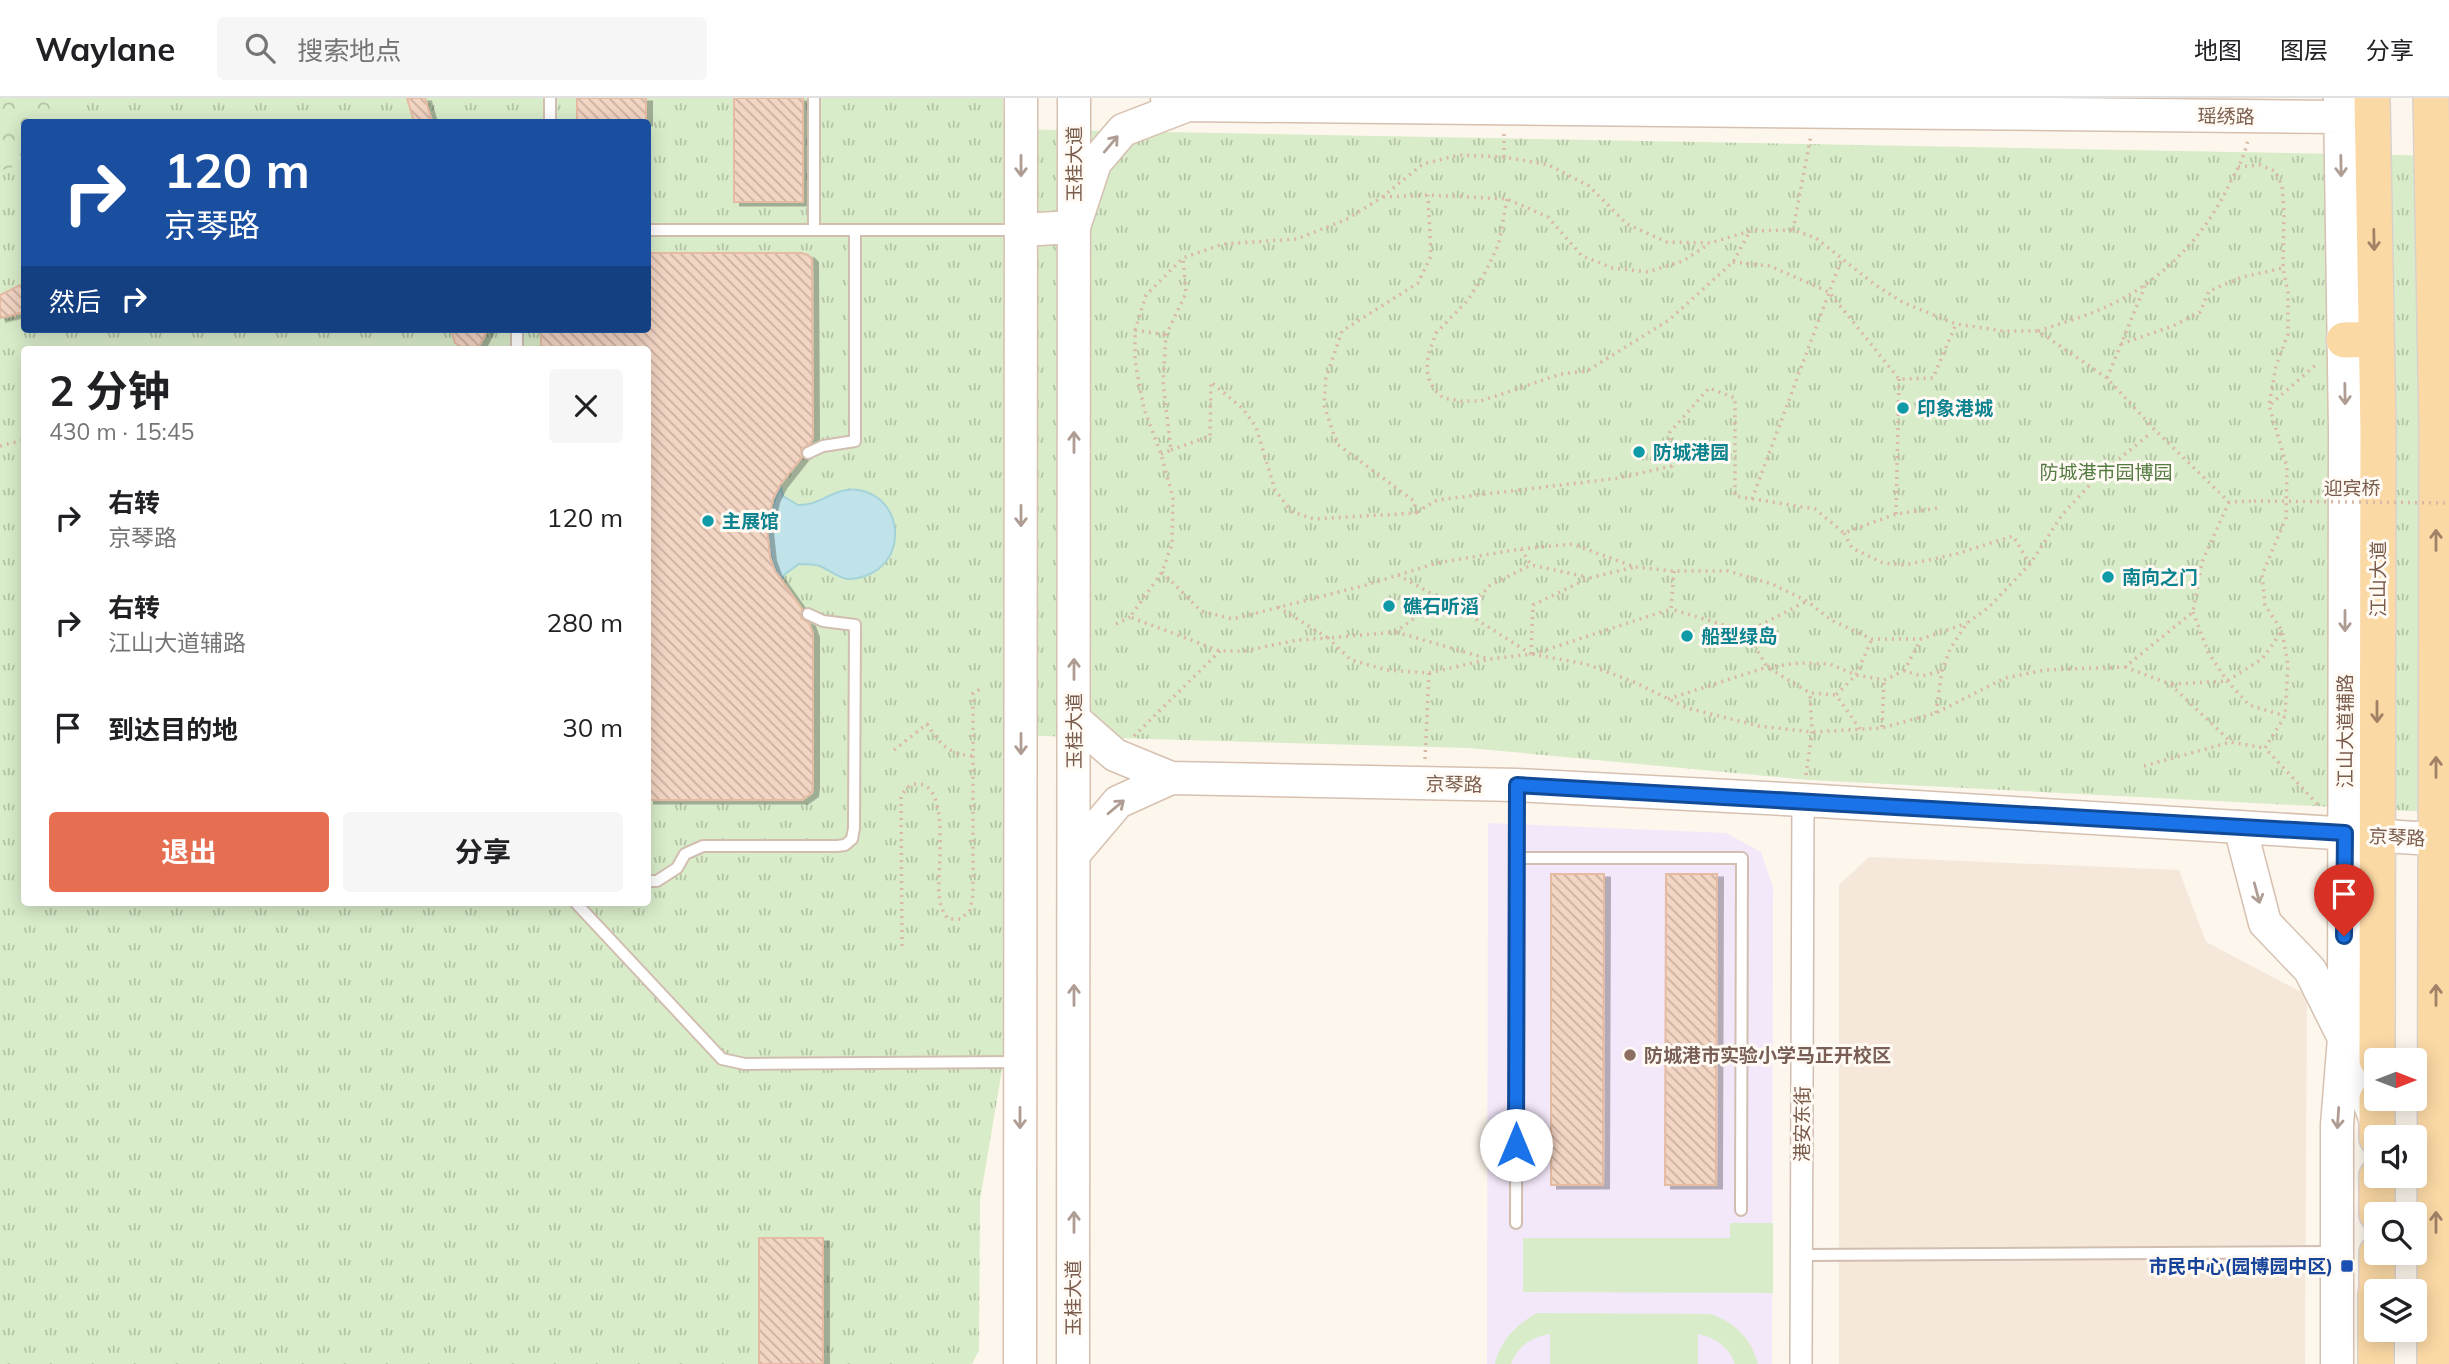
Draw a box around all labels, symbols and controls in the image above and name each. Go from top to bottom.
search box [217,17,707,80]
text: Waylane [35,28,175,69]
icon: search [241,29,279,67]
text: 搜索地点 [297,34,401,67]
text: 地图 [2194,35,2242,65]
text: 图层 [2280,35,2328,65]
text: 分享 [2366,35,2414,65]
street label: 瑶绣路 [2197,104,2255,128]
street label: 玉桂大道 [1062,126,1086,202]
one-way arrow [1103,135,1119,153]
text: 120 m [164,139,310,200]
icon: right [49,147,140,238]
one-way arrow [1014,154,1028,177]
one-way arrow [2334,154,2348,177]
text: 京琴路 [164,205,260,245]
one-way arrow [2368,228,2381,251]
icon: right [115,280,153,318]
text: 然后 [49,285,101,318]
text: 2 分钟 [49,364,170,417]
button: close [549,369,623,443]
one-way arrow [2338,382,2351,405]
place label: 印象港城 [1917,396,1993,420]
marker: 印象港城 [1895,400,1911,416]
text: 430 m · 15:45 [49,417,194,446]
one-way arrow [1067,431,1081,454]
place label: 防城港园 [1653,440,1729,464]
marker: 防城港园 [1631,444,1647,460]
park label: 防城港市园博园 [2039,460,2173,484]
street label: 迎宾桥 [2323,476,2381,500]
text: 右转 [108,486,160,519]
icon: right [49,499,87,537]
text: 120 m [547,501,623,534]
one-way arrow [1014,504,1028,527]
place label: 主展馆 [722,509,779,533]
marker: 主展馆 [700,513,716,529]
text: 京琴路 [108,523,177,552]
one-way arrow [2429,529,2443,552]
street label: 江山大道 [2366,541,2390,617]
place label: 南向之门 [2122,565,2198,589]
marker: 南向之门 [2100,569,2116,585]
text: 右转 [108,591,160,624]
place label: 礁石听滔 [1403,594,1479,618]
marker: 礁石听滔 [1381,598,1397,614]
icon: right [49,604,87,642]
text: 280 m [547,606,623,639]
one-way arrow [2338,609,2352,632]
place label: 船型绿岛 [1701,624,1777,648]
text: 江山大道辅路 [108,628,246,657]
marker: 船型绿岛 [1679,628,1695,644]
one-way arrow [1067,658,1081,681]
street label: 江山大道辅路 [2333,674,2357,788]
street label: 玉桂大道 [1062,693,1086,769]
one-way arrow [2370,700,2384,723]
icon: arrive [49,709,87,747]
text: 30 m [562,711,623,744]
text: 到达目的地 [108,713,238,746]
one-way arrow [1014,732,1028,755]
one-way arrow [2429,756,2443,779]
street label: 京琴路 [1425,772,1483,796]
one-way arrow [1107,799,1125,815]
button: 退出 [49,812,329,892]
button: 分享 [343,812,623,892]
street label: 京琴路 [2368,824,2426,850]
pin [2314,864,2374,936]
icon: arrive [2325,875,2363,913]
one-way arrow [2251,881,2264,904]
one-way arrow [1067,984,1081,1007]
one-way arrow [2429,984,2443,1007]
place label: 防城港市实验小学马正开校区 [1644,1043,1891,1067]
marker: 防城港市实验小学马正开校区 [1622,1047,1638,1063]
north arrow [2364,1048,2427,1111]
map controls [2364,1048,2427,1342]
street label: 港安东街 [1790,1086,1814,1162]
one-way arrow [1013,1106,1027,1129]
one-way arrow [2331,1106,2344,1129]
position arrow [1479,1108,1553,1182]
button: sound [2364,1125,2427,1188]
button: search [2364,1202,2427,1265]
one-way arrow [1067,1211,1080,1234]
one-way arrow [2429,1211,2443,1234]
place label: 市民中心(园博园中区) [2148,1254,2333,1278]
marker: 市民中心(园博园中区) [2339,1258,2355,1274]
street label: 玉桂大道 [1061,1260,1085,1336]
button: layers [2364,1279,2427,1342]

